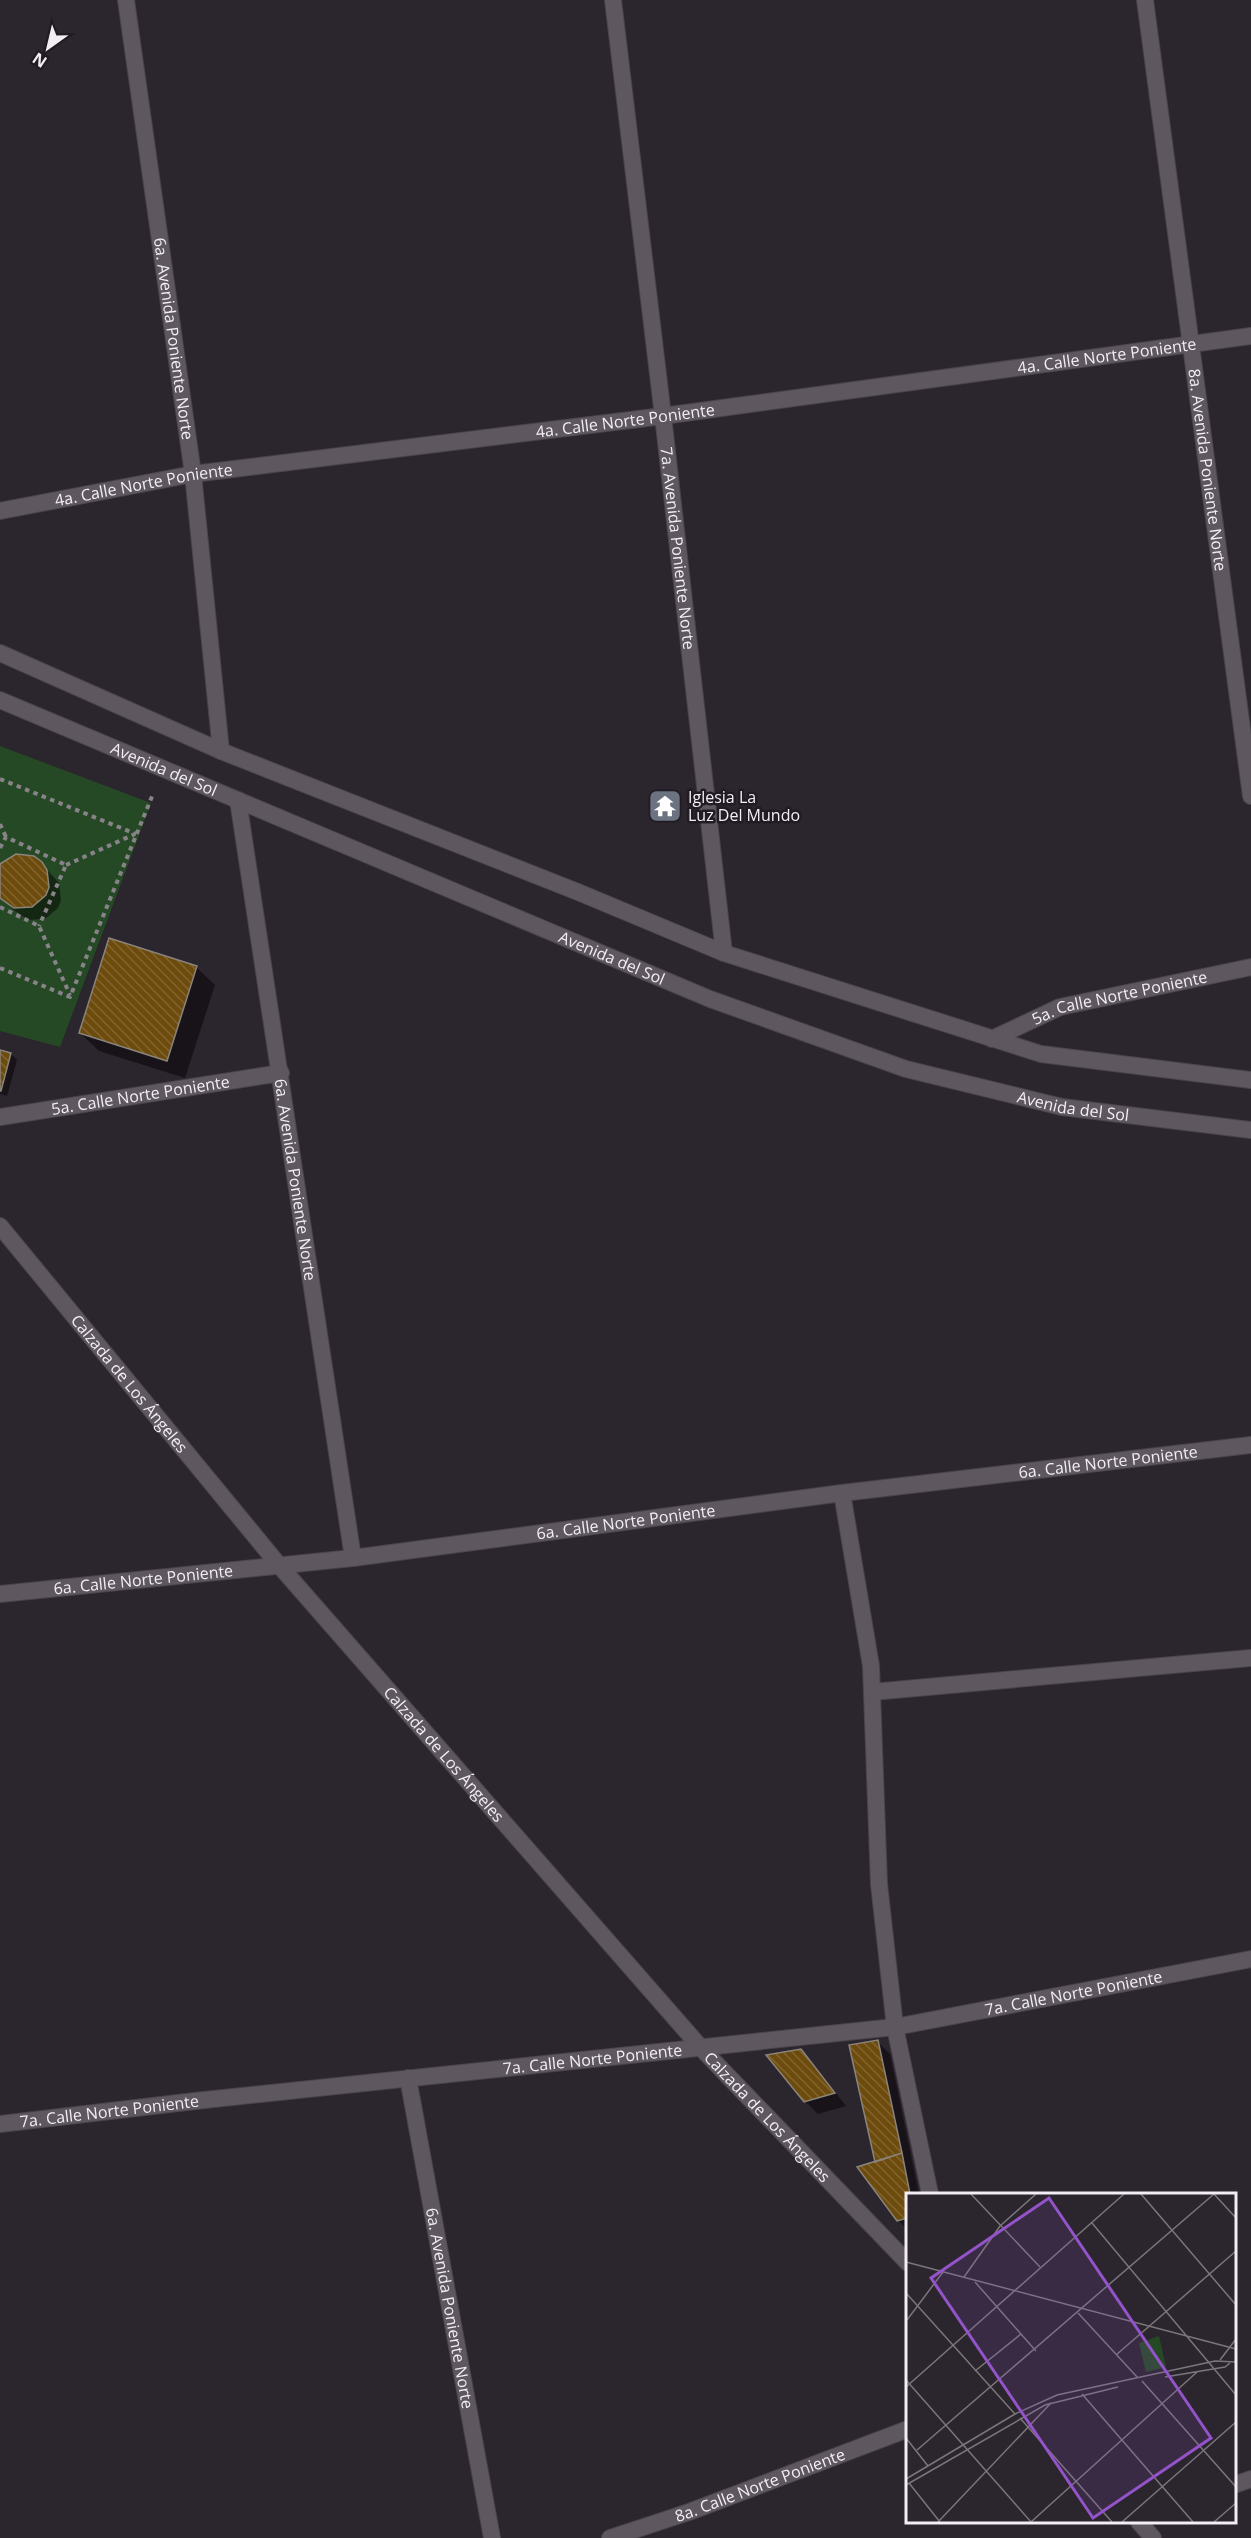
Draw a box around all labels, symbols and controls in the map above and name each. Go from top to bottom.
north arrow [18,18,78,78]
text: N [28,48,51,73]
street label: 6a. Avenida Poniente Norte [149,236,199,441]
street label: 4a. Calle Norte Poniente [1016,333,1198,379]
street label: 8a. Avenida Poniente Norte [1183,367,1232,572]
street label: 4a. Calle Norte Poniente [534,398,716,443]
street label: 7a. Avenida Poniente Norte [656,446,700,651]
street label: 4a. Calle Norte Poniente [53,458,234,511]
street label: Avenida del Sol [108,737,221,801]
place label: Iglesia La Luz Del Mundo [688,786,800,826]
temple icon: Iglesia La Luz Del Mundo [647,788,683,824]
street label: Avenida del Sol [555,926,668,990]
street label: 5a. Calle Norte Poniente [1028,965,1209,1030]
street label: 5a. Calle Norte Poniente [50,1070,231,1120]
street label: 6a. Avenida Poniente Norte [269,1077,322,1282]
street label: Avenida del Sol [1015,1085,1130,1126]
street label: Calzada de Los Ángeles [66,1310,193,1457]
street label: 6a. Calle Norte Poniente [1017,1440,1199,1483]
street label: 6a. Calle Norte Poniente [535,1499,717,1545]
street label: 6a. Calle Norte Poniente [52,1559,234,1599]
street label: Calzada de Los Ángeles [379,1682,509,1826]
street label: 7a. Calle Norte Poniente [983,1965,1164,2021]
street label: 7a. Calle Norte Poniente [502,2039,683,2079]
street label: Calzada de Los Ángeles [699,2047,835,2187]
street label: 7a. Calle Norte Poniente [18,2090,200,2133]
inset map [906,2193,1236,2523]
street label: 6a. Avenida Poniente Norte [421,2206,479,2410]
street label: 8a. Calle Norte Poniente [672,2443,848,2527]

